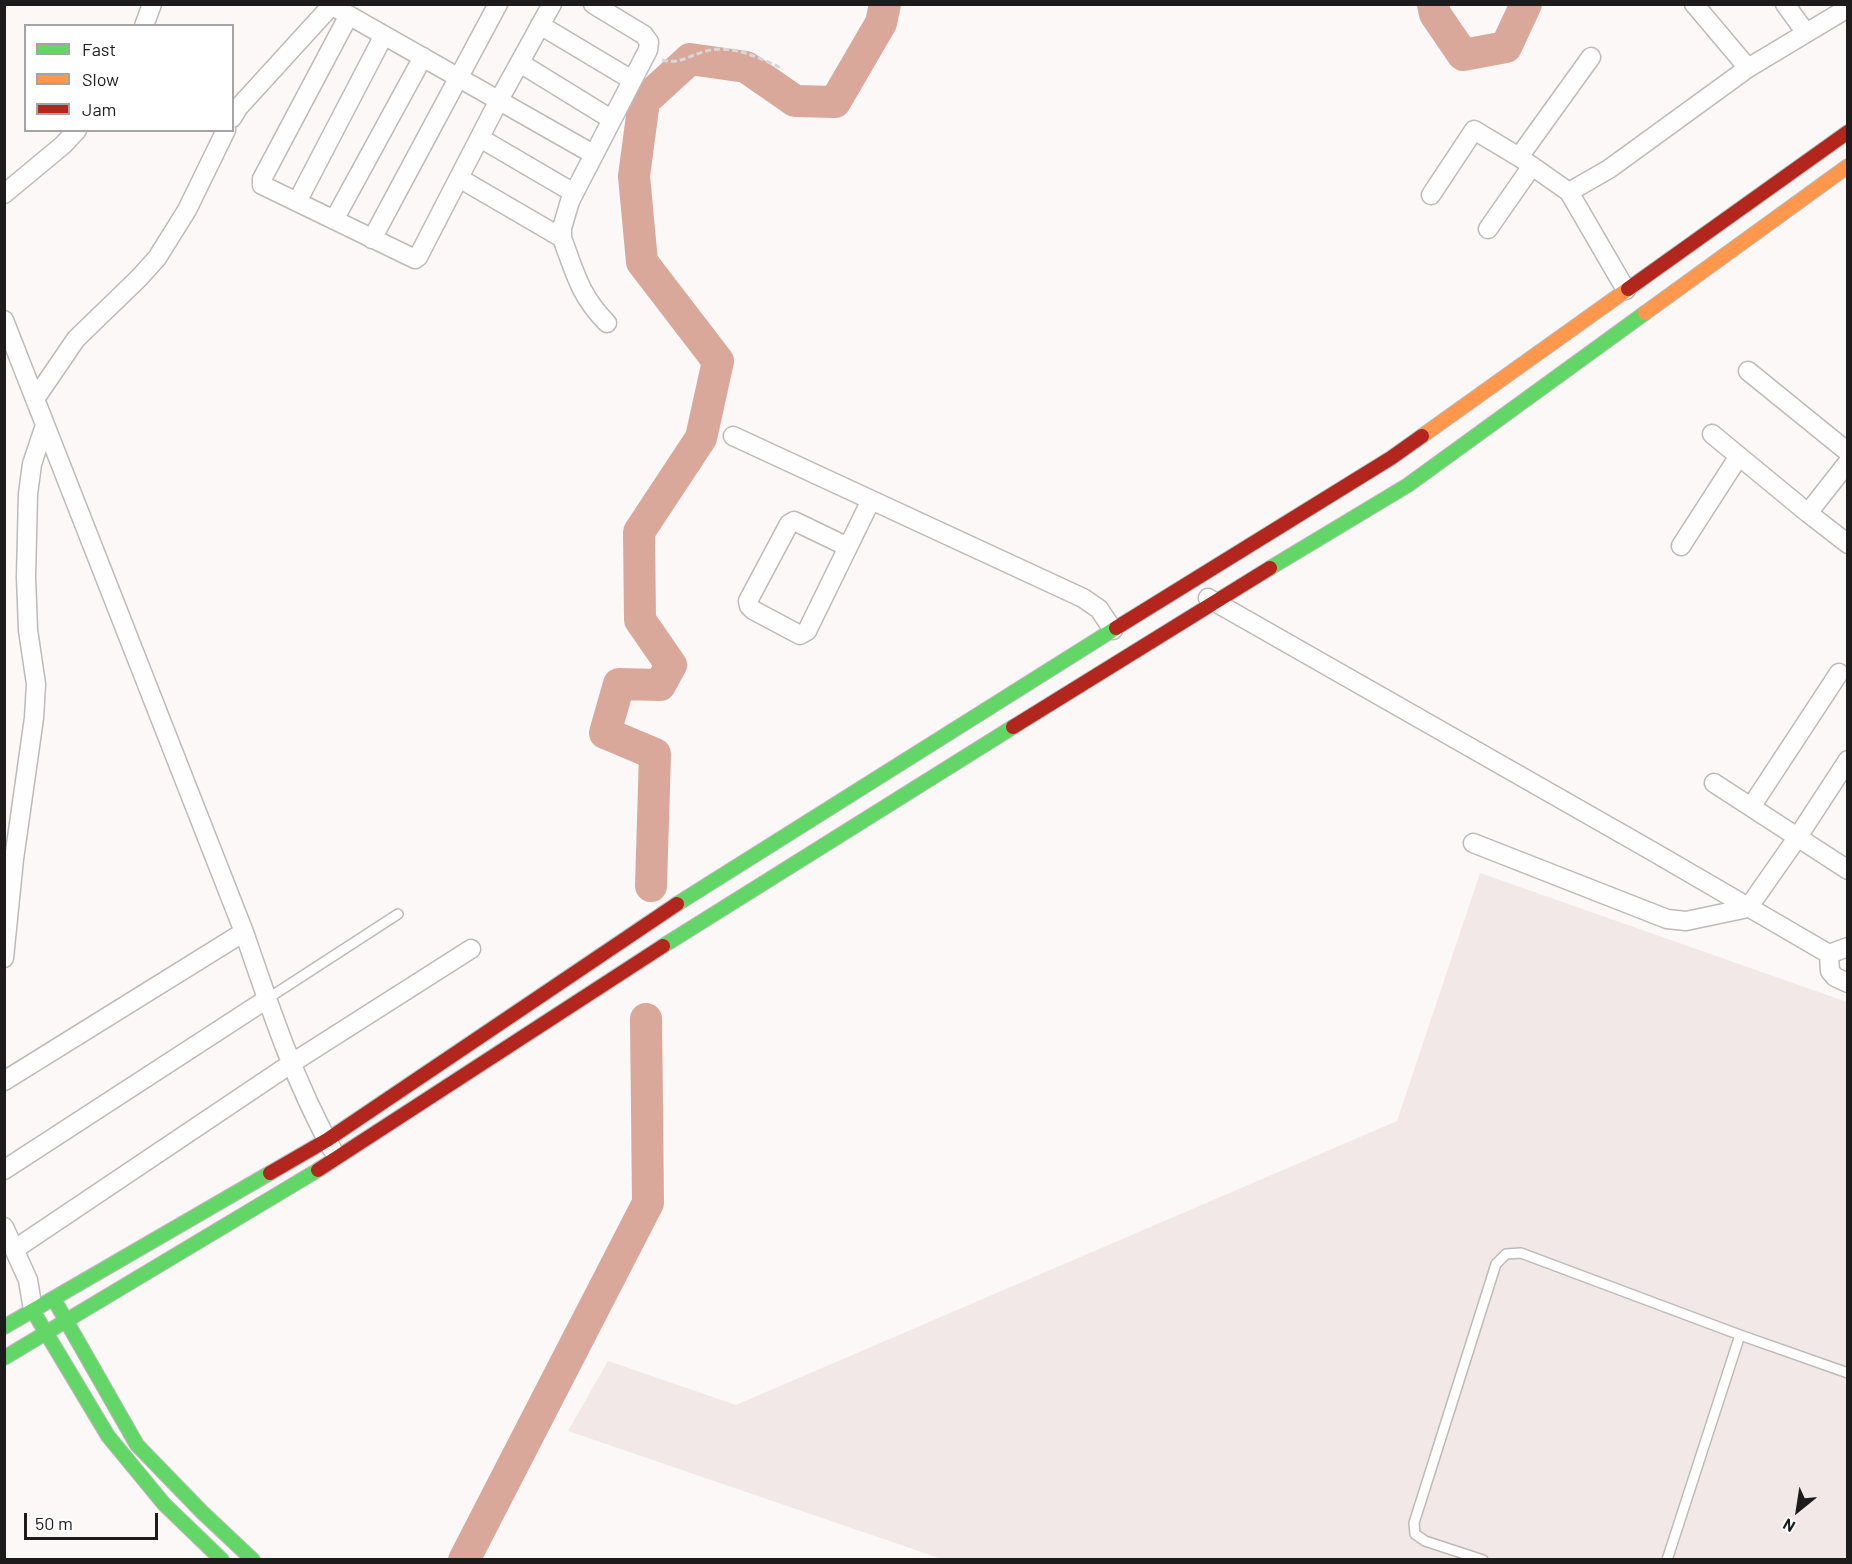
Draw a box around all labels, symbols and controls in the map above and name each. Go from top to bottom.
legend [24,24,234,132]
text: Fast [82,38,116,60]
text: Slow [82,68,119,90]
text: Jam [82,98,116,120]
north arrow [1768,1480,1828,1540]
scale bar [27,1501,160,1539]
text: 50 m [35,1512,73,1534]
text: N [1779,1515,1798,1537]

